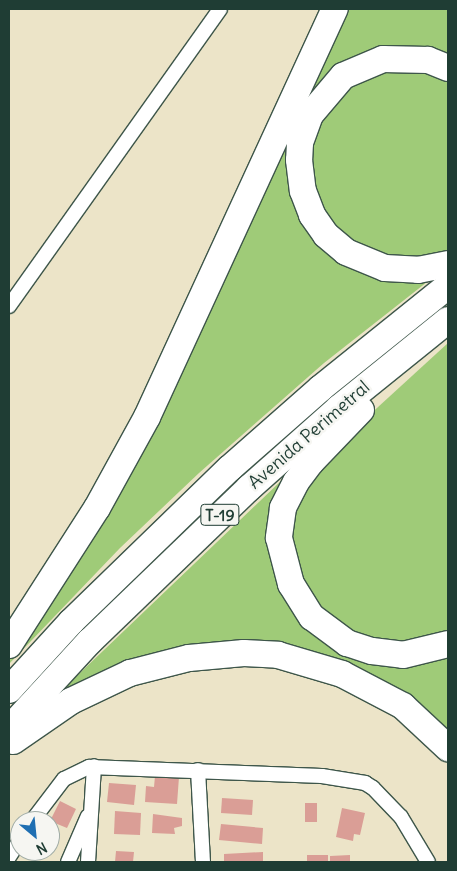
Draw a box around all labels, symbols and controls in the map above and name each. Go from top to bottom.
street label: Avenida Perimetral [244,376,374,494]
road number: T-19 [200,502,240,528]
north arrow [10,811,60,861]
text: N [33,838,50,859]

